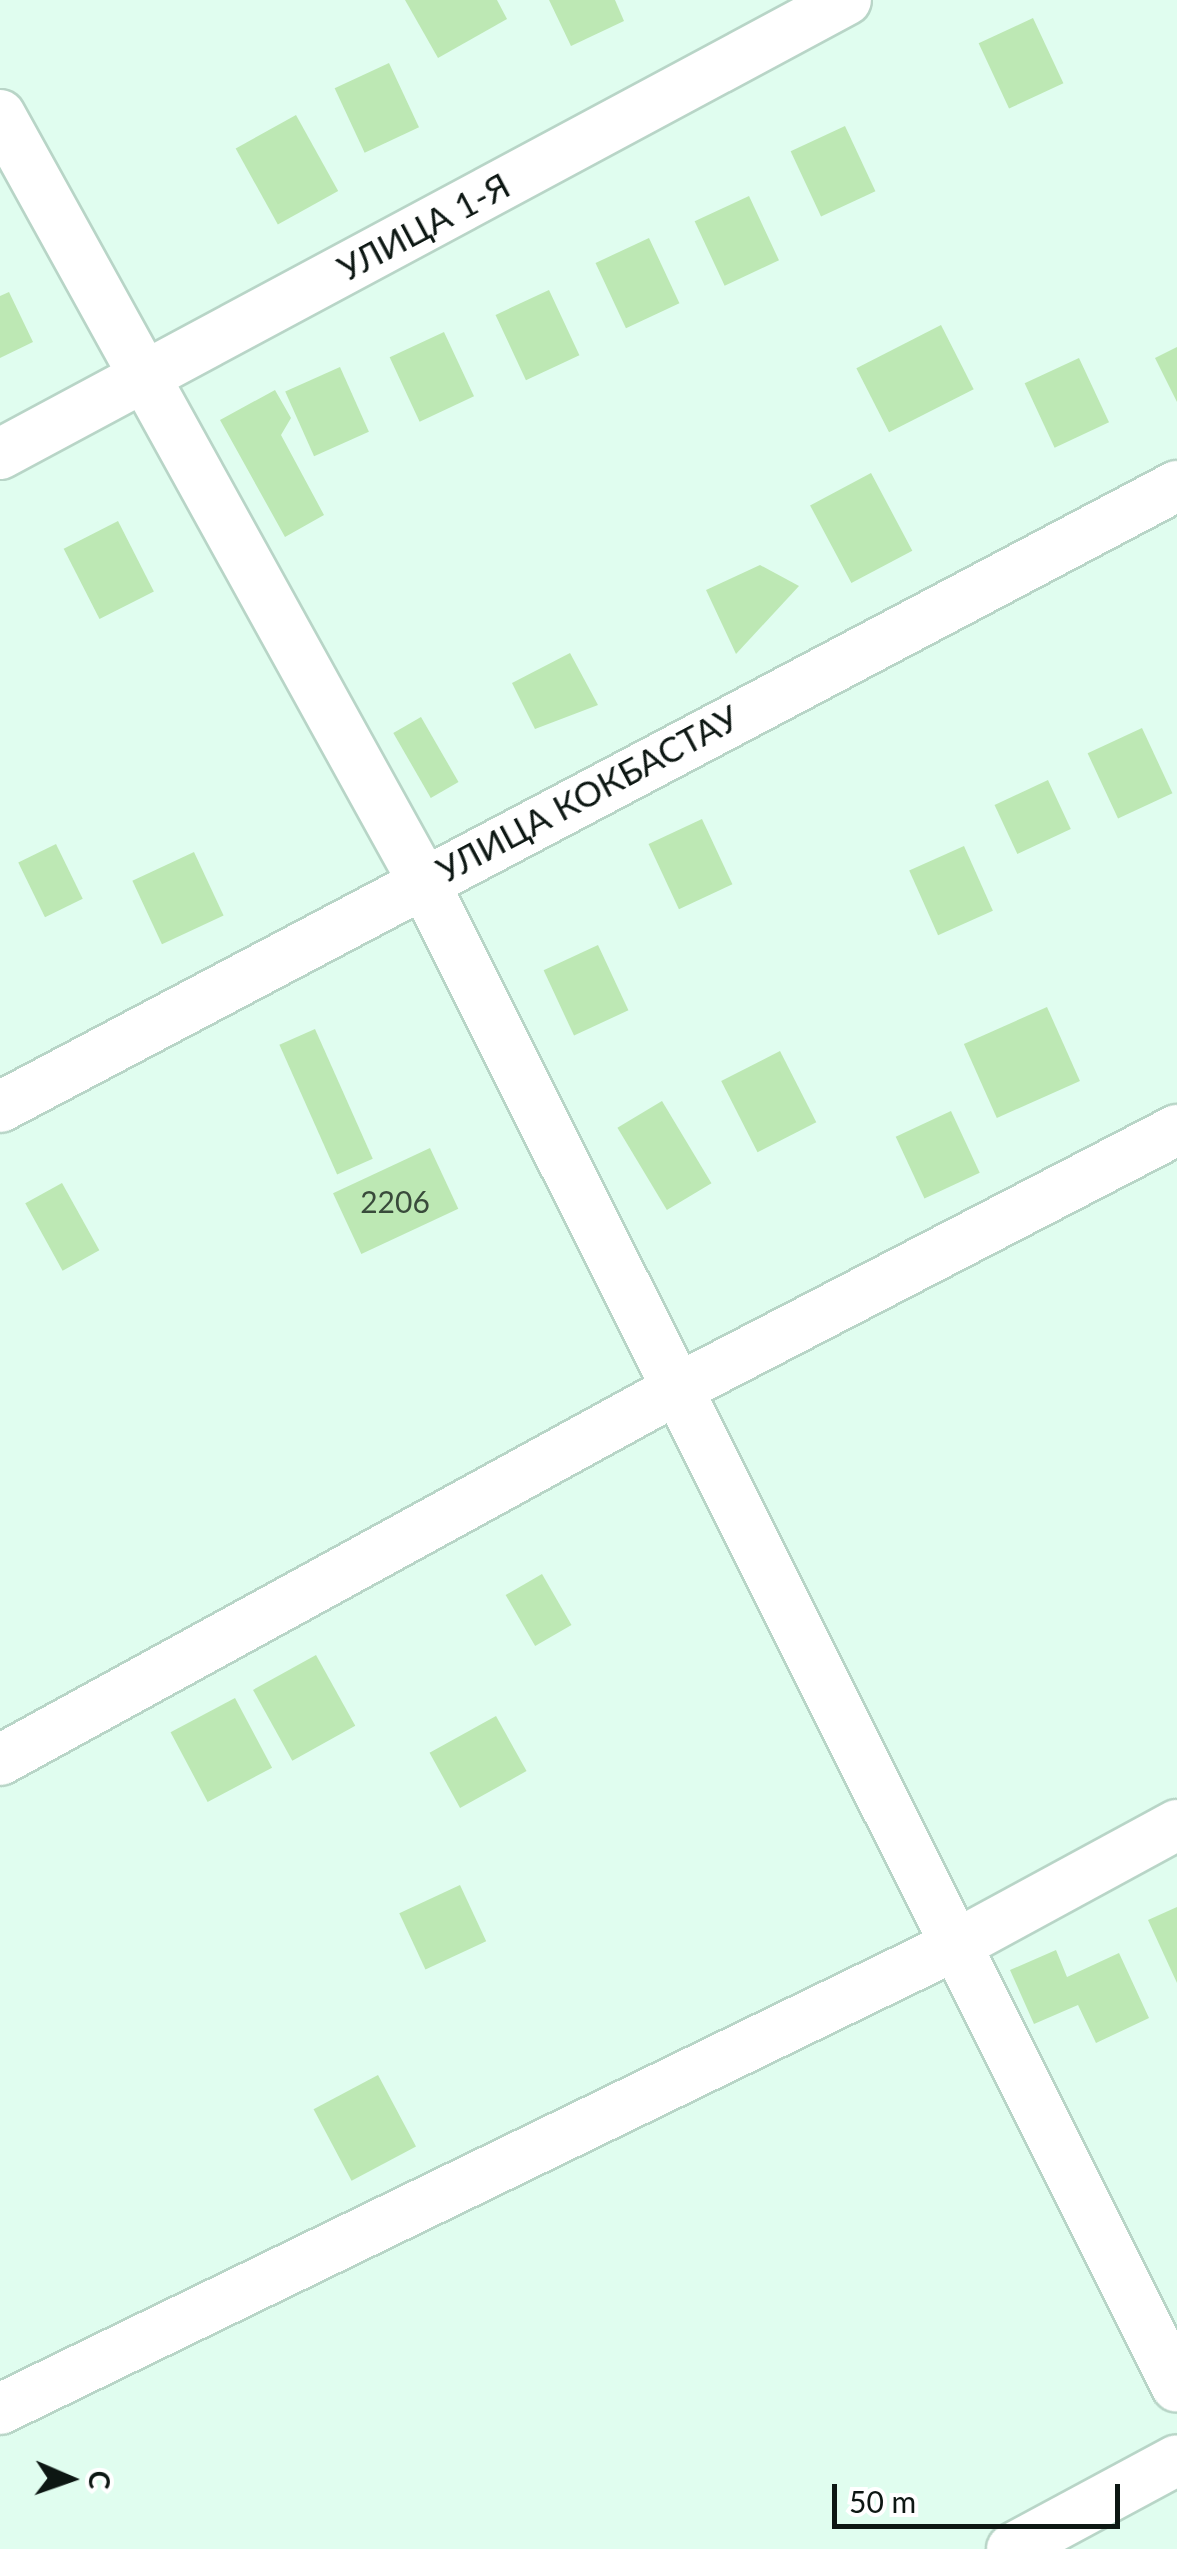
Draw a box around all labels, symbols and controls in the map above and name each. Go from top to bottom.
street label: УЛИЦА 1-Я [330,163,516,289]
street label: УЛИЦА КОКБАСТАУ [429,696,745,890]
house number: 2206 [360,1183,430,1219]
north arrow [20,2429,120,2529]
scale bar [837,2464,1124,2526]
text: С [83,2470,117,2490]
text: 50 m [849,2483,916,2519]

